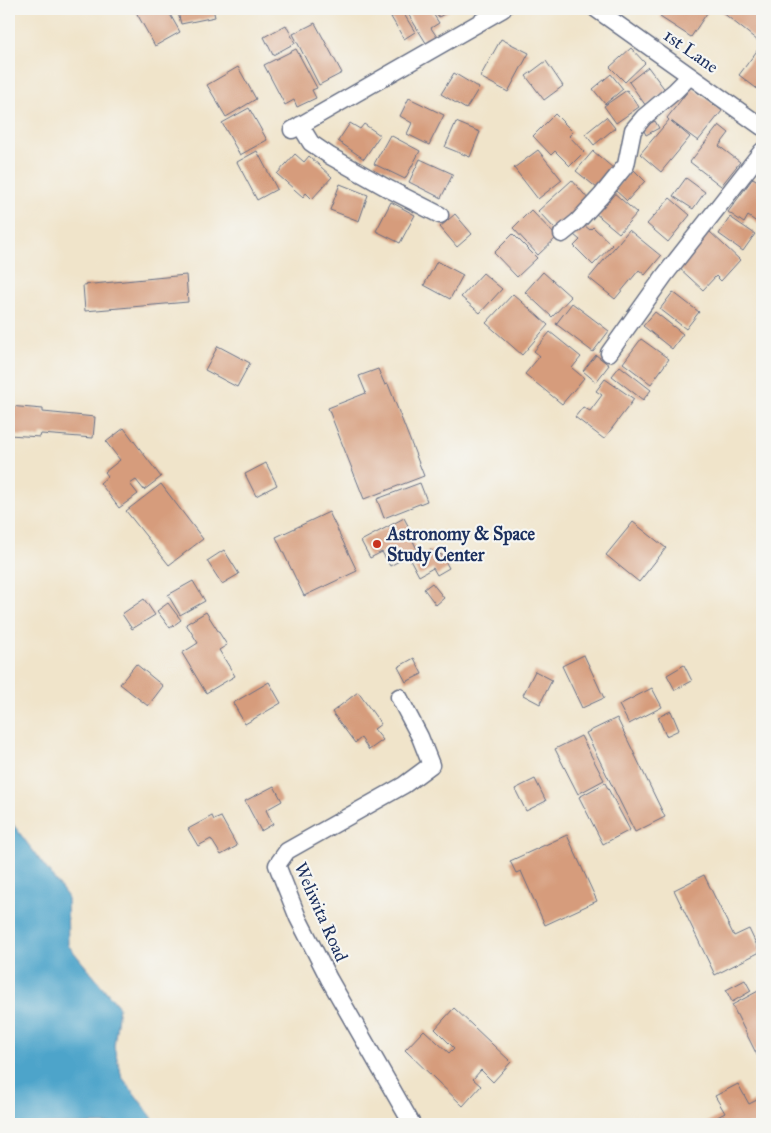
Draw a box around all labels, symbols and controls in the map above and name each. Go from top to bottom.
street label: 1st Lane [659,24,723,78]
place label: Astronomy & Space Study Center [386,523,536,567]
marker: Astronomy & Space Study Center [371,538,383,550]
street label: Weliwita Road [289,859,353,965]

